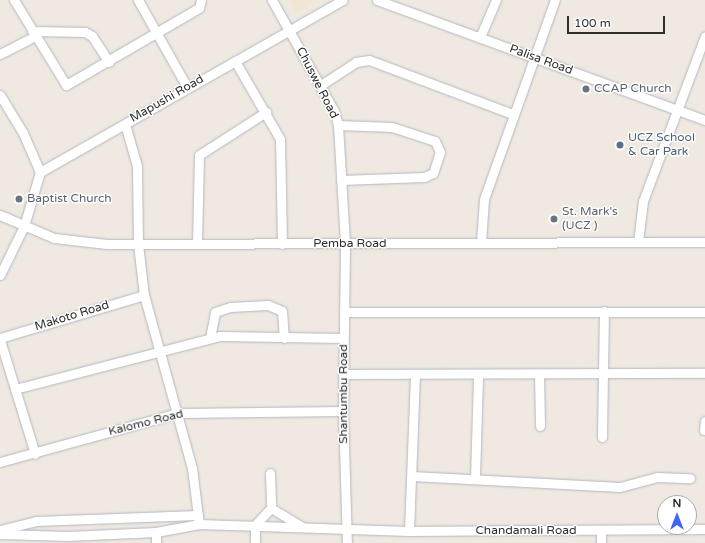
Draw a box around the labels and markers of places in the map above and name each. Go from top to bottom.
place label: CCAP Church [594,82,672,96]
marker: CCAP Church [581,84,591,94]
place label: UCZ School & Car Park [628,131,695,159]
marker: UCZ School & Car Park [615,140,625,150]
place label: Baptist Church [27,192,112,206]
marker: Baptist Church [14,194,24,204]
place label: St. Mark's (UCZ ) [562,205,618,233]
marker: St. Mark's (UCZ ) [549,214,559,224]

